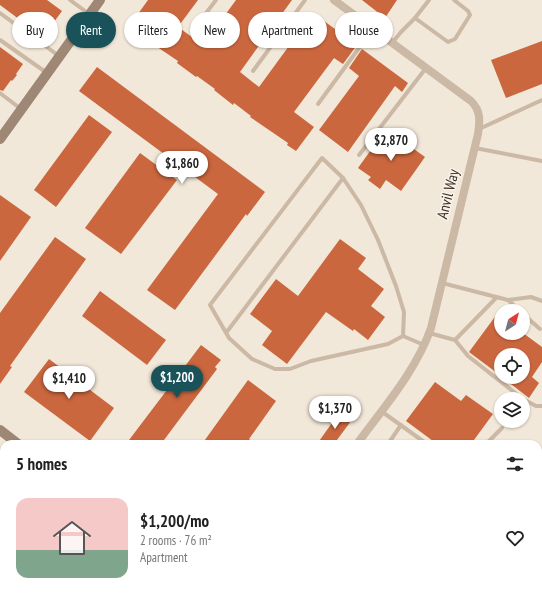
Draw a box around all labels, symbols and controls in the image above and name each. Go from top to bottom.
chip: Buy [12,12,58,48]
chip: Rent [66,12,116,48]
chip: Filters [124,12,182,48]
chip: New [190,12,240,48]
chip: Apartment [248,12,327,48]
chip: House [335,12,393,48]
pin: $2,870 [358,128,424,162]
text: $2,870 [374,132,408,149]
pin: $1,860 [149,151,215,185]
text: $1,860 [165,155,199,172]
street label: Anvil Way [432,167,463,221]
north arrow [494,304,530,340]
map controls [494,304,530,428]
button: locate [494,348,530,384]
pin: $1,200 [144,365,210,399]
pin: $1,410 [36,366,102,400]
text: $1,200 [160,369,194,386]
text: $1,410 [52,370,86,387]
button: layers [494,392,530,428]
pin: $1,370 [302,396,368,430]
text: $1,370 [318,400,352,417]
text: 5 homes [16,453,67,475]
icon: filters [504,453,526,475]
text: $1,200/mo [140,510,209,532]
icon: home [48,514,96,562]
icon: heart [504,527,526,549]
text: 2 rooms · 76 m² [140,532,212,549]
text: Apartment [140,549,188,566]

